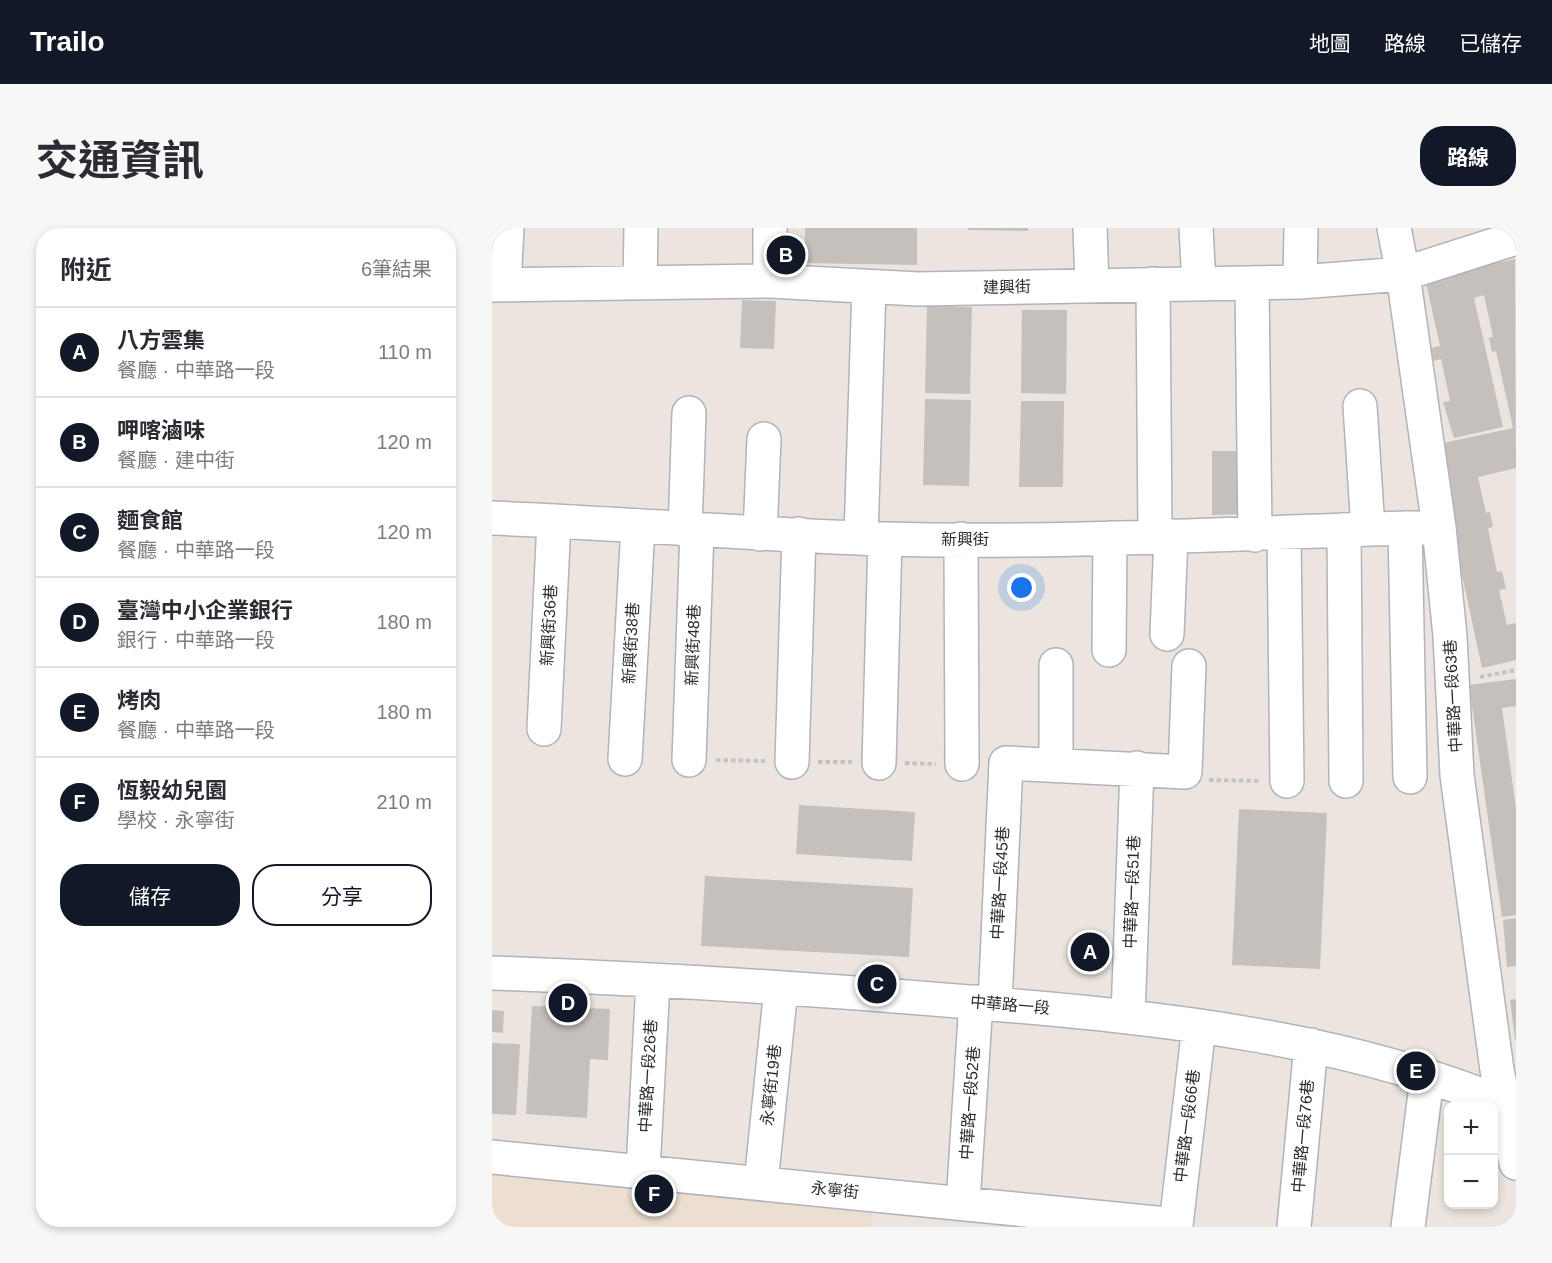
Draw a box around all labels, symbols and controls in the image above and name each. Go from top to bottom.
text: Trailo [30,26,105,57]
text: 地圖 [1309,32,1351,55]
text: 路線 [1384,32,1426,55]
text: 已儲存 [1459,32,1522,55]
button: 路線 [1420,126,1516,186]
text: 交通資訊 [36,137,204,184]
pin: B [766,232,806,278]
text: 附近 [60,255,112,285]
text: 6筆結果 [361,258,432,280]
street label: 建興街 [983,278,1031,296]
text: 八方雲集 [117,328,205,353]
text: A [72,341,87,363]
text: 110 m [378,341,432,363]
text: 餐廳 · 中華路一段 [117,359,275,381]
text: 呷喀滷味 [117,418,205,443]
text: B [72,431,87,453]
text: 120 m [376,431,432,453]
text: 餐廳 · 建中街 [117,449,235,471]
text: 麵食館 [117,508,183,533]
text: C [72,521,87,543]
text: 120 m [376,521,432,543]
street label: 新興街 [941,531,989,548]
text: 餐廳 · 中華路一段 [117,539,275,561]
your location [1007,573,1036,602]
street label: 新興街36巷 [538,584,560,666]
text: 臺灣中小企業銀行 [117,598,293,623]
street label: 新興街38巷 [620,602,642,684]
street label: 新興街48巷 [683,604,703,686]
text: D [72,611,87,633]
text: 180 m [376,611,432,633]
text: 銀行 · 中華路一段 [117,629,275,651]
street label: 中華路一段63巷 [1442,639,1464,753]
text: 烤肉 [117,688,161,713]
text: E [73,701,86,723]
text: 180 m [376,701,432,723]
text: 餐廳 · 中華路一段 [117,719,275,741]
text: 恆毅幼兒園 [117,778,227,803]
text: F [73,791,86,813]
text: 210 m [376,791,432,813]
text: 學校 · 永寧街 [117,809,235,831]
street label: 中華路一段45巷 [989,826,1011,940]
street label: 中華路一段51巷 [1122,835,1142,949]
button: 儲存 [60,864,240,926]
button: 分享 [252,864,432,926]
pin: A [1070,930,1110,974]
pin: C [858,962,896,1006]
pin: D [548,980,588,1026]
street label: 中華路一段 [969,993,1051,1017]
street label: 中華路一段26巷 [637,1019,659,1133]
street label: 永寧街19巷 [758,1043,784,1127]
street label: 中華路一段52巷 [958,1046,982,1160]
pin: E [1396,1048,1436,1094]
street label: 中華路一段66巷 [1172,1068,1202,1184]
street label: 中華路一段76巷 [1290,1079,1316,1193]
map controls [1444,1101,1498,1209]
button: + [1444,1101,1498,1155]
button: − [1444,1155,1498,1209]
pin: F [634,1172,674,1216]
street label: 永寧街 [810,1179,860,1201]

